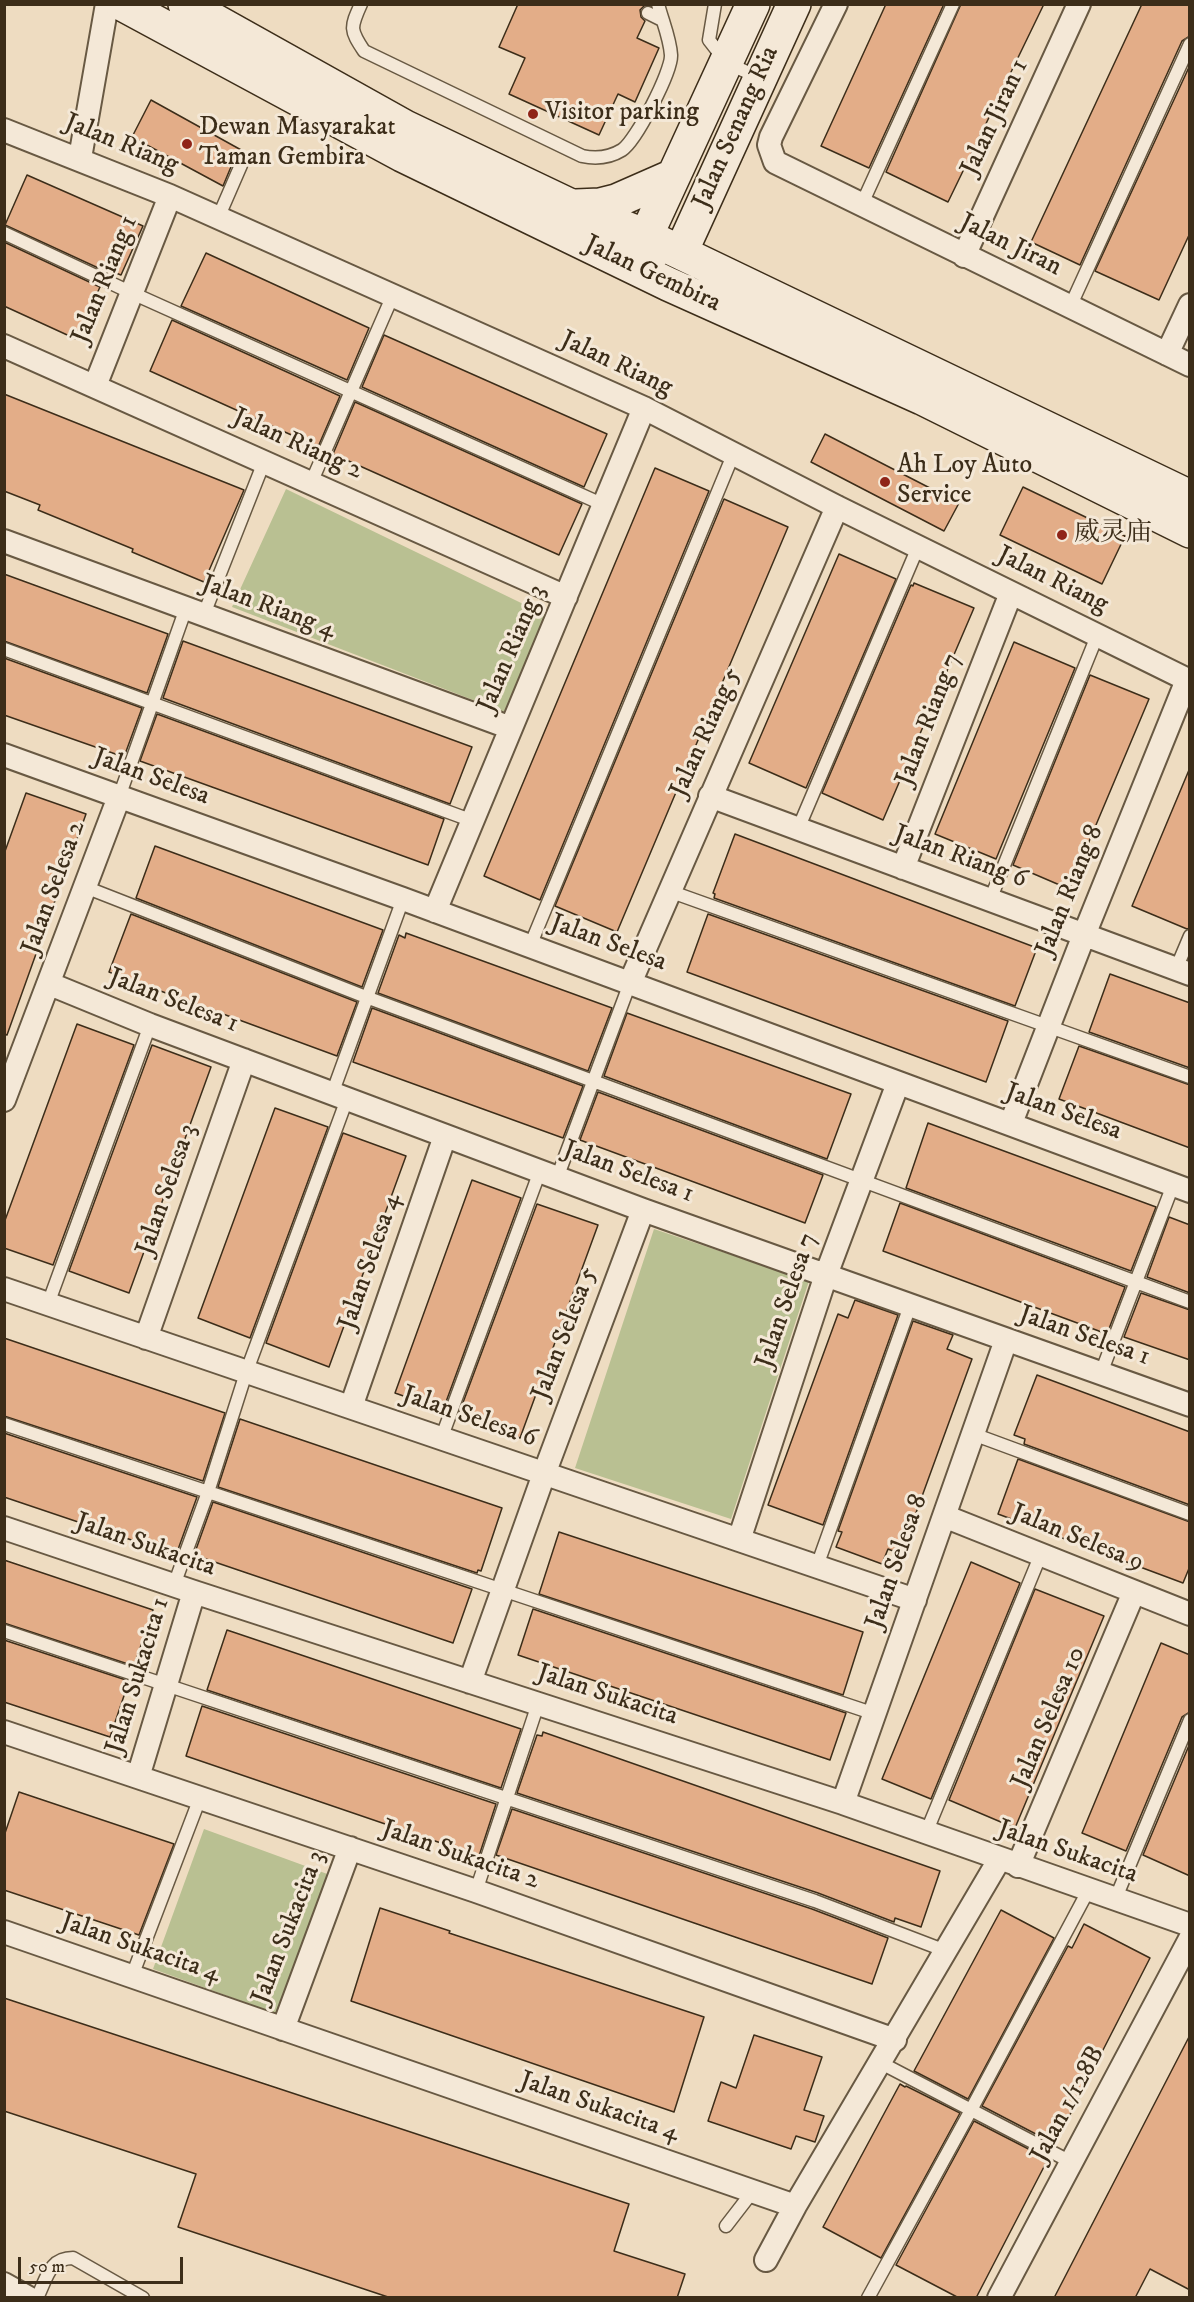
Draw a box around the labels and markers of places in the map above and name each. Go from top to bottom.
place label: Visitor parking [545,98,699,130]
marker: Visitor parking [526,107,540,121]
place label: Dewan Masyarakat Taman Gembira [199,113,396,174]
marker: Dewan Masyarakat Taman Gembira [180,137,194,151]
place label: Ah Loy Auto Service [897,451,1032,512]
marker: Ah Loy Auto Service [878,475,892,489]
place label: 威灵庙 [1074,519,1152,551]
marker: 威灵庙 [1055,528,1069,542]

